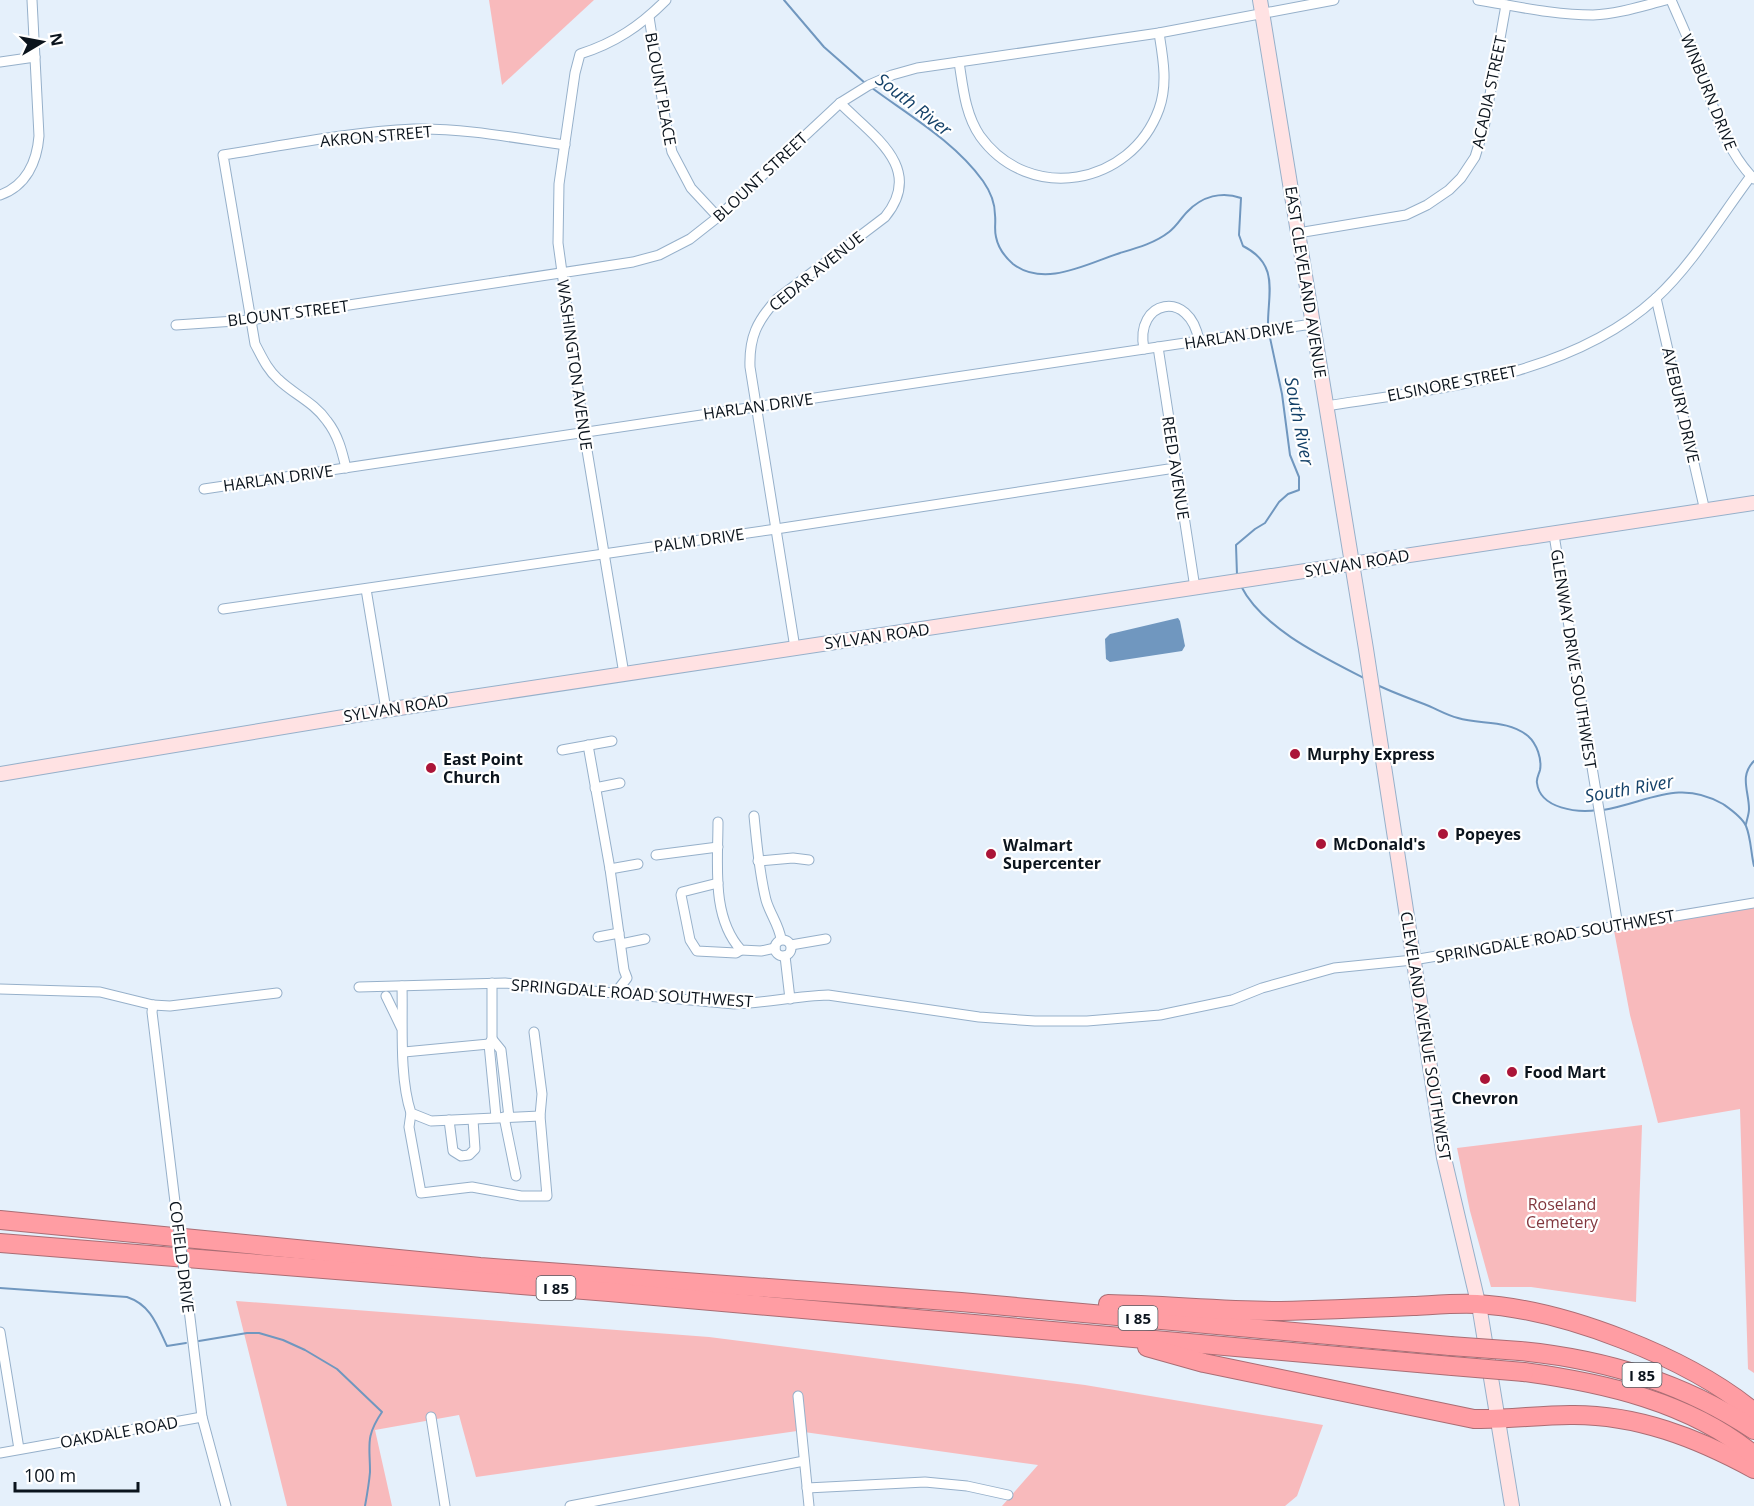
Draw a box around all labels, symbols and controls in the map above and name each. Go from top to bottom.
north arrow [12,12,72,72]
text: N [45,31,69,48]
street label: BLOUNT PLACE [640,31,682,147]
street label: WINBURN DRIVE [1676,31,1742,153]
street label: ACADIA STREET [1466,33,1512,150]
water label: South River [871,67,957,142]
street label: AKRON STREET [319,120,433,152]
street label: BLOUNT STREET [708,127,812,227]
street label: EAST CLEVELAND AVENUE [1280,185,1332,379]
street label: CEDAR AVENUE [764,226,868,316]
street label: WASHINGTON AVENUE [552,278,598,452]
street label: BLOUNT STREET [226,295,350,331]
street label: HARLAN DRIVE [1183,315,1295,355]
street label: AVEBURY DRIVE [1657,345,1705,465]
street label: ELSINORE STREET [1385,360,1519,406]
water label: South River [1280,375,1321,468]
street label: HARLAN DRIVE [702,387,814,425]
street label: REED AVENUE [1157,415,1195,521]
street label: HARLAN DRIVE [222,459,334,497]
street label: PALM DRIVE [652,523,746,557]
street label: SYLVAN ROAD [1303,544,1411,582]
street label: GLENWAY DRIVE SOUTHWEST [1546,548,1602,771]
street label: SYLVAN ROAD [823,618,931,654]
street label: SYLVAN ROAD [342,689,450,727]
place label: Murphy Express [1307,743,1435,765]
marker: Murphy Express [1288,747,1302,761]
place label: East Point Church [443,748,523,788]
marker: East Point Church [424,761,438,775]
water label: South River [1583,768,1676,808]
place label: Popeyes [1455,823,1521,845]
marker: Popeyes [1436,827,1450,841]
place label: McDonald's [1333,833,1426,855]
place label: Walmart Supercenter [1003,834,1101,874]
marker: McDonald's [1314,837,1328,851]
marker: Walmart Supercenter [984,847,998,861]
street label: SPRINGDALE ROAD SOUTHWEST [1434,904,1676,968]
street label: CLEVELAND AVENUE SOUTHWEST [1395,910,1457,1162]
street label: SPRINGDALE ROAD SOUTHWEST [510,974,754,1012]
place label: Food Mart [1524,1061,1606,1083]
marker: Food Mart [1505,1065,1519,1079]
marker: Chevron [1478,1072,1492,1086]
place label: Chevron [1452,1087,1518,1109]
park label: Roseland Cemetery [1526,1193,1599,1233]
street label: COFIELD DRIVE [164,1200,200,1314]
road number: I 85 [536,1276,576,1300]
road number: I 85 [1118,1306,1158,1330]
road number: I 85 [1622,1363,1662,1387]
street label: OAKDALE ROAD [58,1411,180,1453]
scale bar [15,1455,138,1493]
text: 100 m [24,1463,76,1487]

